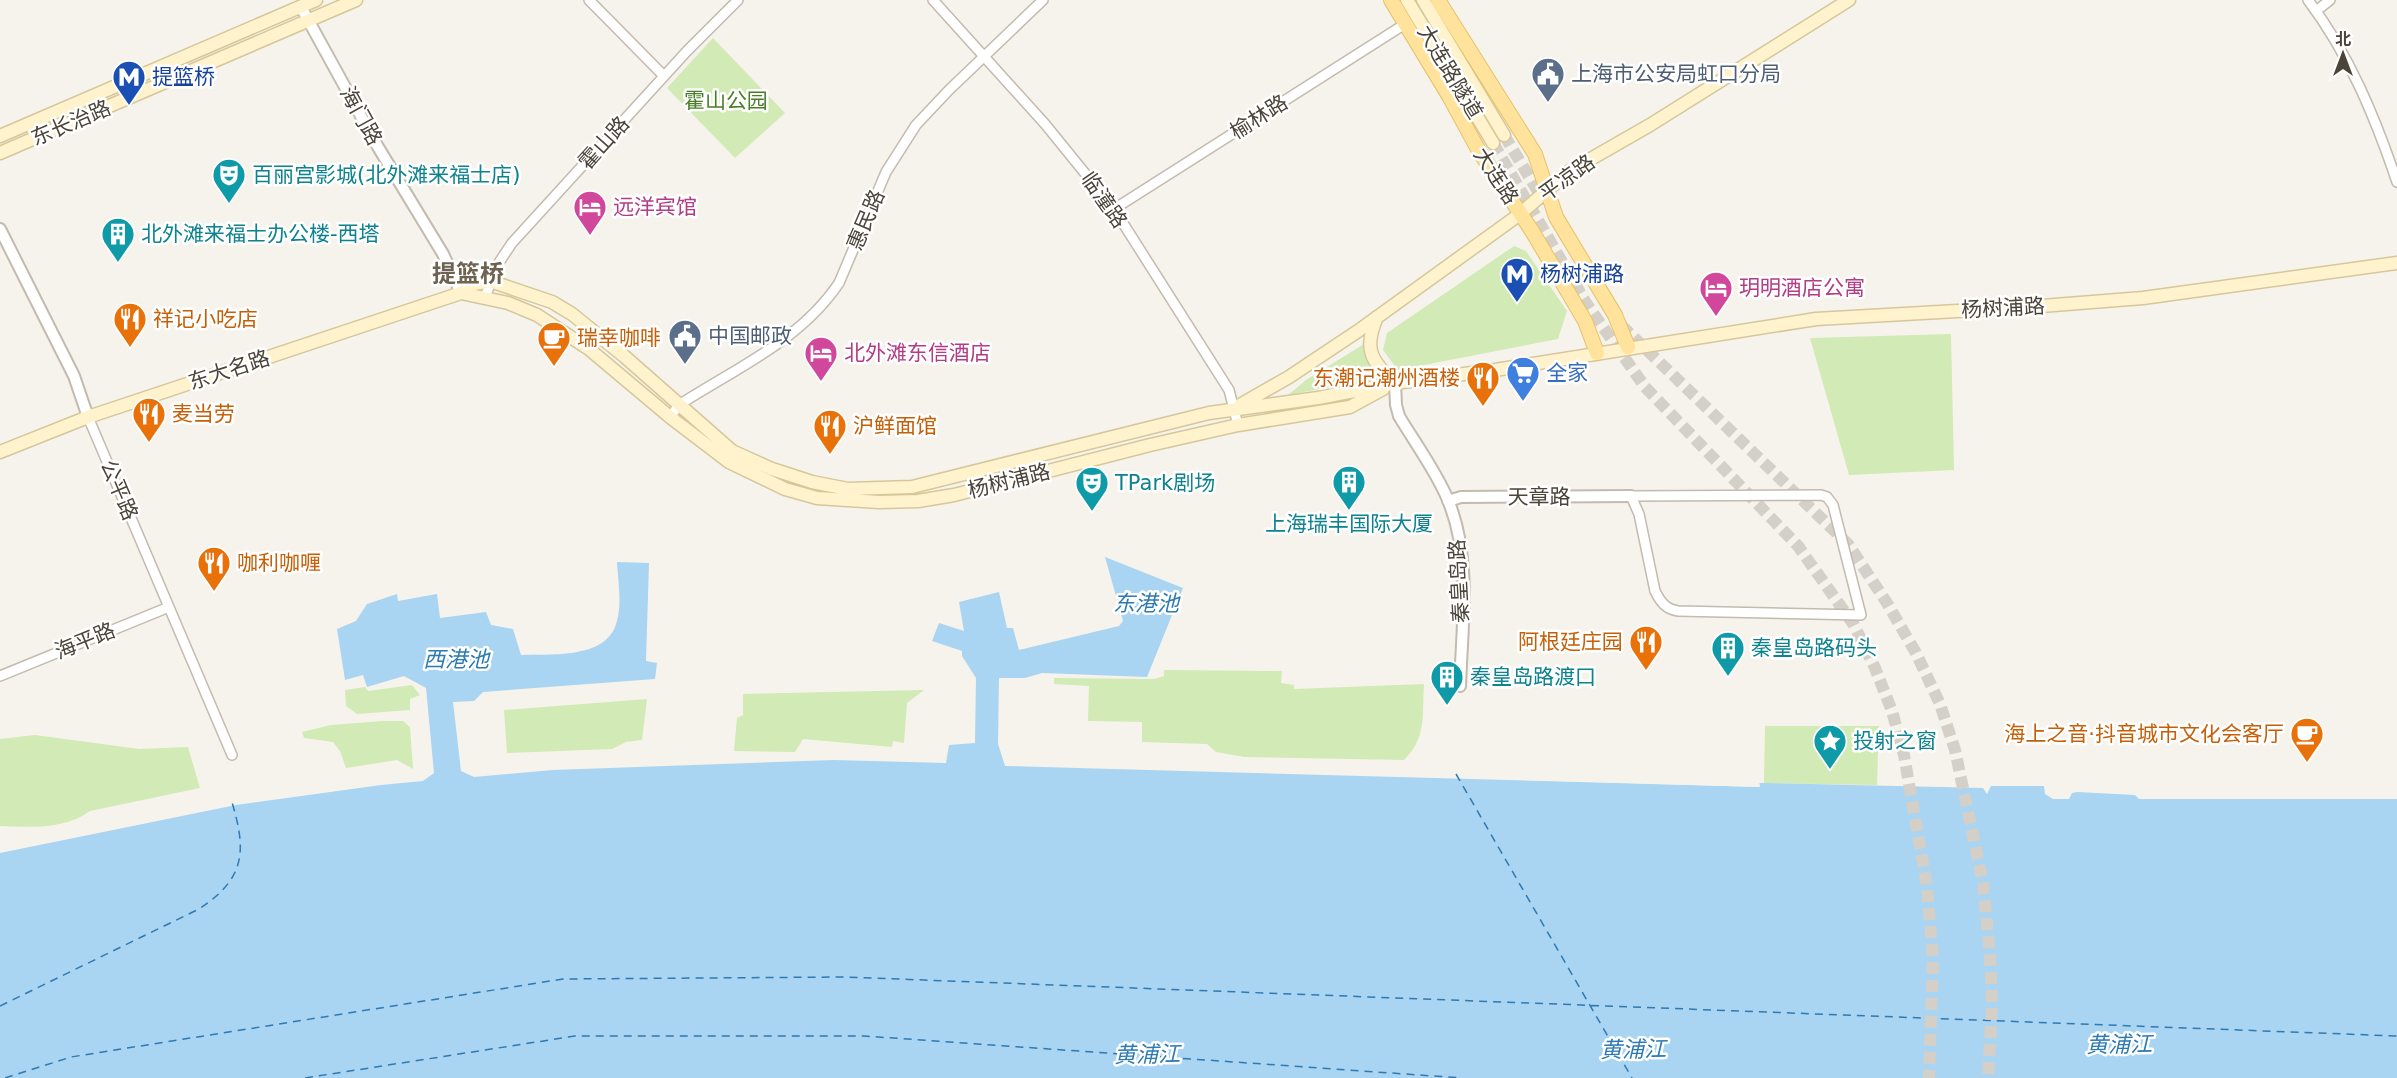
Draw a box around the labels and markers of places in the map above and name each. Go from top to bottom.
public building icon: 上海市公安局虹口分局 [1530,56,1566,103]
metro station icon: 提篮桥 [111,59,147,106]
place label: 上海市公安局虹口分局 [1571,62,1781,86]
place label: 提篮桥 [152,65,215,89]
theatre icon: 百丽宫影城(北外滩来福士店) [211,157,247,204]
place label: 百丽宫影城(北外滩来福士店) [252,163,520,187]
hotel icon: 远洋宾馆 [572,189,608,236]
place label: 远洋宾馆 [613,195,697,219]
building icon: 北外滩来福士办公楼-西塔 [100,216,136,263]
place label: 北外滩来福士办公楼-西塔 [141,222,380,246]
metro station icon: 杨树浦路 [1499,256,1535,303]
place label: 杨树浦路 [1540,262,1624,286]
hotel icon: 玥明酒店公寓 [1698,270,1734,317]
place label: 玥明酒店公寓 [1739,276,1865,300]
restaurant icon: 祥记小吃店 [112,301,148,348]
place label: 祥记小吃店 [153,307,258,331]
public building icon: 中国邮政 [667,318,703,365]
cafe icon: 瑞幸咖啡 [536,320,572,367]
place label: 中国邮政 [708,324,792,348]
place label: 瑞幸咖啡 [577,326,661,350]
hotel icon: 北外滩东信酒店 [803,335,839,382]
place label: 北外滩东信酒店 [844,341,991,365]
supermarket icon: 全家 [1505,355,1541,402]
restaurant icon: 东潮记潮州酒楼 [1465,360,1501,407]
place label: 全家 [1546,361,1588,385]
place label: 东潮记潮州酒楼 [1313,366,1460,390]
restaurant icon: 麦当劳 [131,396,167,443]
place label: 麦当劳 [172,402,235,426]
restaurant icon: 沪鲜面馆 [812,408,848,455]
place label: 沪鲜面馆 [853,414,937,438]
building icon: 上海瑞丰国际大厦 [1331,464,1367,511]
theatre icon: TPark剧场 [1074,465,1110,512]
place label: TPark剧场 [1114,471,1215,495]
place label: 上海瑞丰国际大厦 [1265,512,1433,536]
restaurant icon: 咖利咖喱 [196,545,232,592]
place label: 咖利咖喱 [237,551,321,575]
restaurant icon: 阿根廷庄园 [1628,624,1664,671]
place label: 阿根廷庄园 [1518,630,1623,654]
building icon: 秦皇岛路码头 [1710,630,1746,677]
place label: 秦皇岛路码头 [1751,636,1877,660]
building icon: 秦皇岛路渡口 [1429,659,1465,706]
place label: 秦皇岛路渡口 [1470,665,1596,689]
cafe icon: 海上之音·抖音城市文化会客厅 [2289,716,2325,763]
place label: 海上之音·抖音城市文化会客厅 [2004,722,2284,746]
place icon: 投射之窗 [1812,723,1848,770]
place label: 投射之窗 [1853,729,1937,753]

